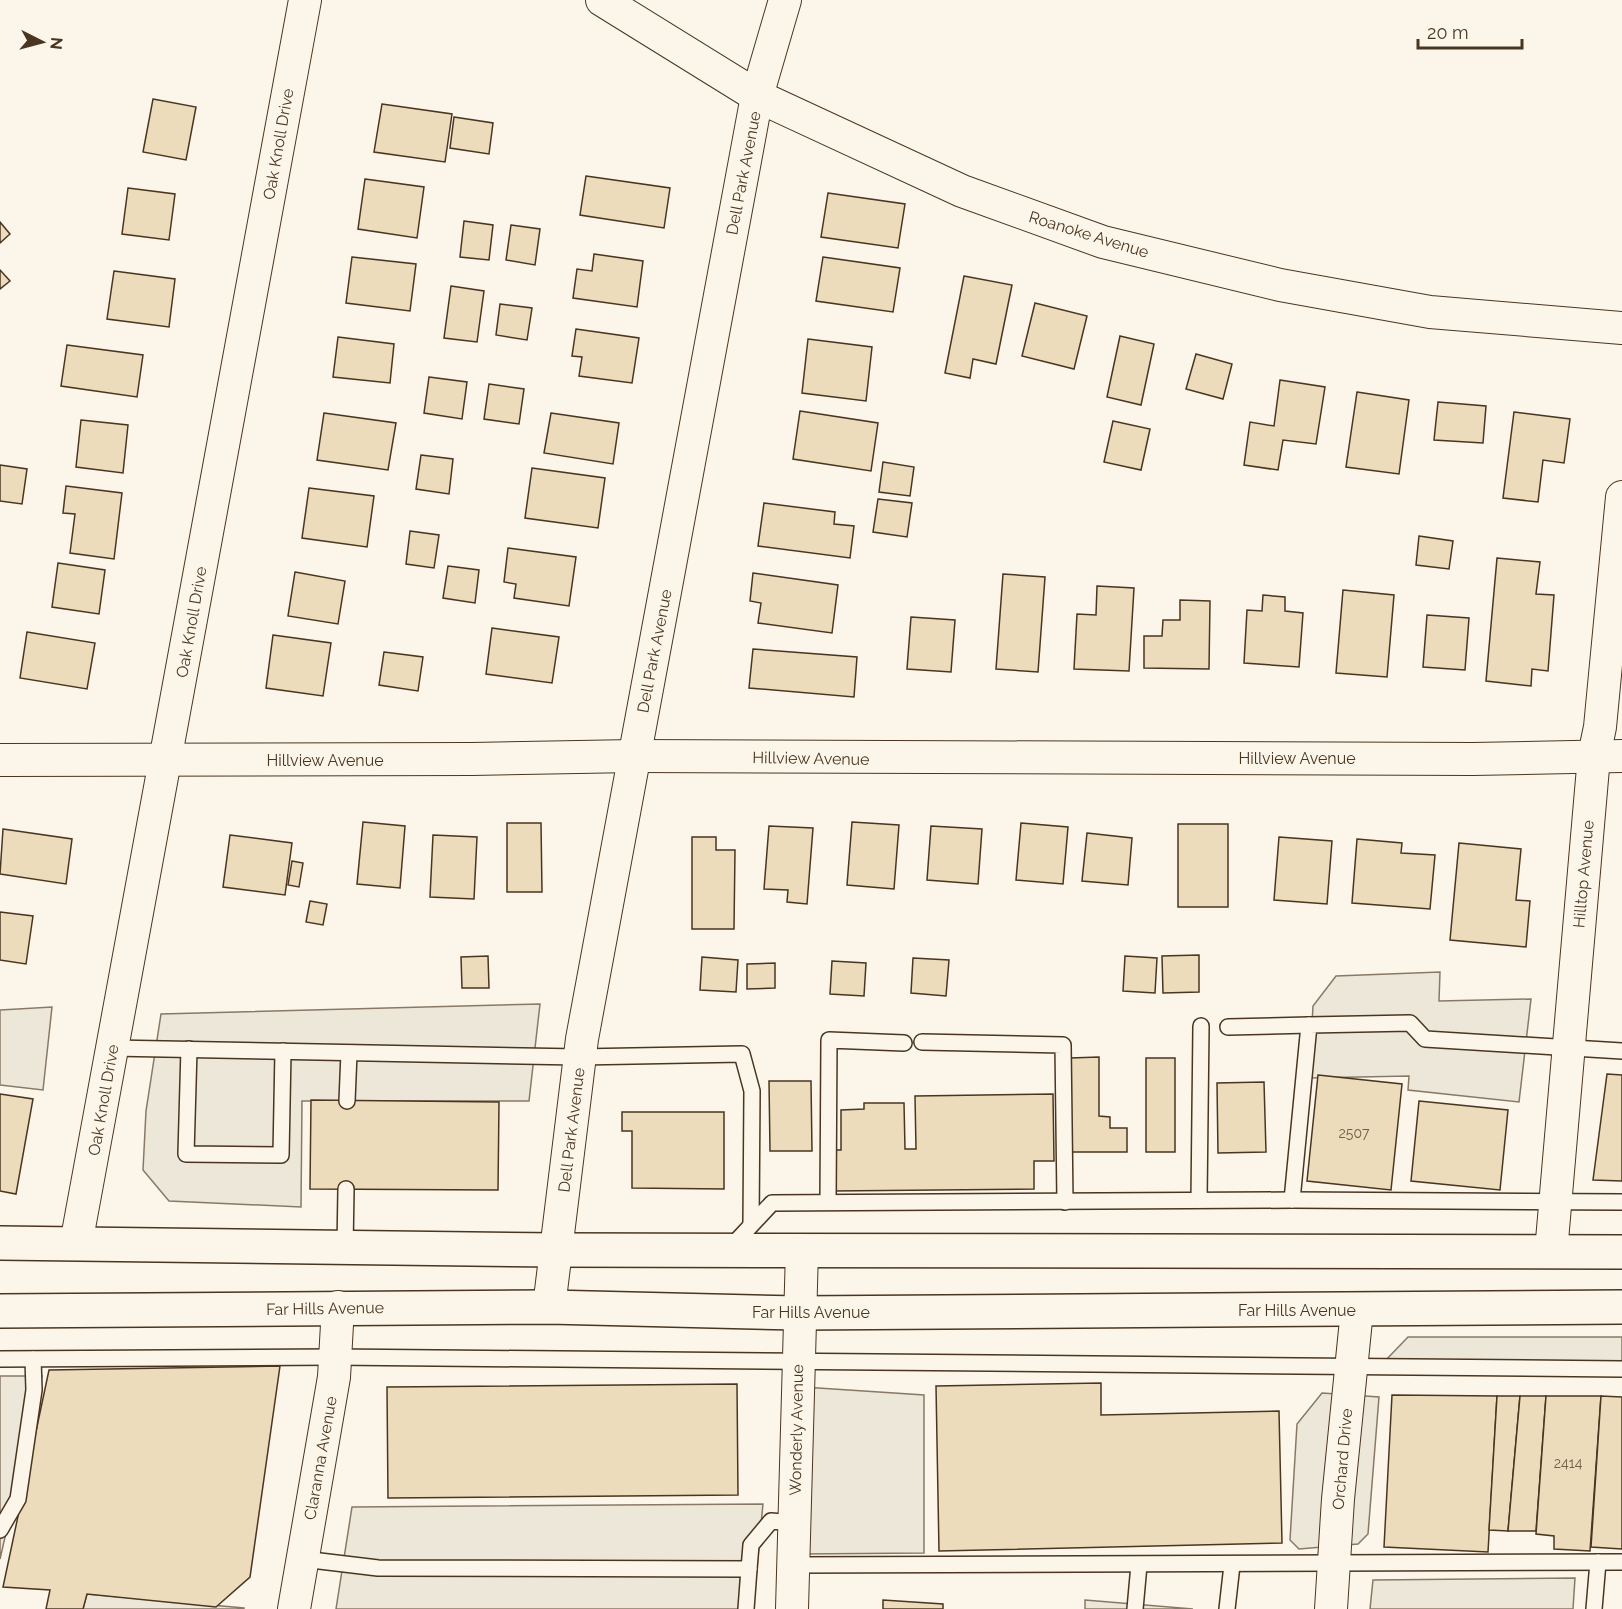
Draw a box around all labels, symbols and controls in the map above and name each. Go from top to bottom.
north arrow [12,12,72,72]
scale bar [1418,12,1522,50]
text: 20 m [1427,22,1469,43]
text: N [46,36,67,51]
street label: Oak Knoll Drive [259,87,298,201]
street label: Dell Park Avenue [722,110,765,237]
street label: Roanoke Avenue [1027,207,1151,262]
street label: Oak Knoll Drive [172,565,211,679]
street label: Dell Park Avenue [633,588,676,715]
street label: Hillview Avenue [752,748,870,769]
street label: Hillview Avenue [1238,749,1356,768]
street label: Hillview Avenue [266,751,384,770]
street label: Hilltop Avenue [1569,819,1598,929]
street label: Oak Knoll Drive [84,1043,123,1157]
street label: Dell Park Avenue [554,1067,589,1194]
house number: 2507 [1339,1125,1370,1141]
street label: Far Hills Avenue [266,1298,384,1319]
street label: Far Hills Avenue [1238,1301,1356,1320]
street label: Far Hills Avenue [752,1303,870,1322]
street label: Wonderly Avenue [786,1364,807,1496]
street label: Claranna Avenue [300,1395,341,1522]
street label: Orchard Drive [1329,1408,1356,1511]
house number: 2414 [1554,1455,1583,1471]

